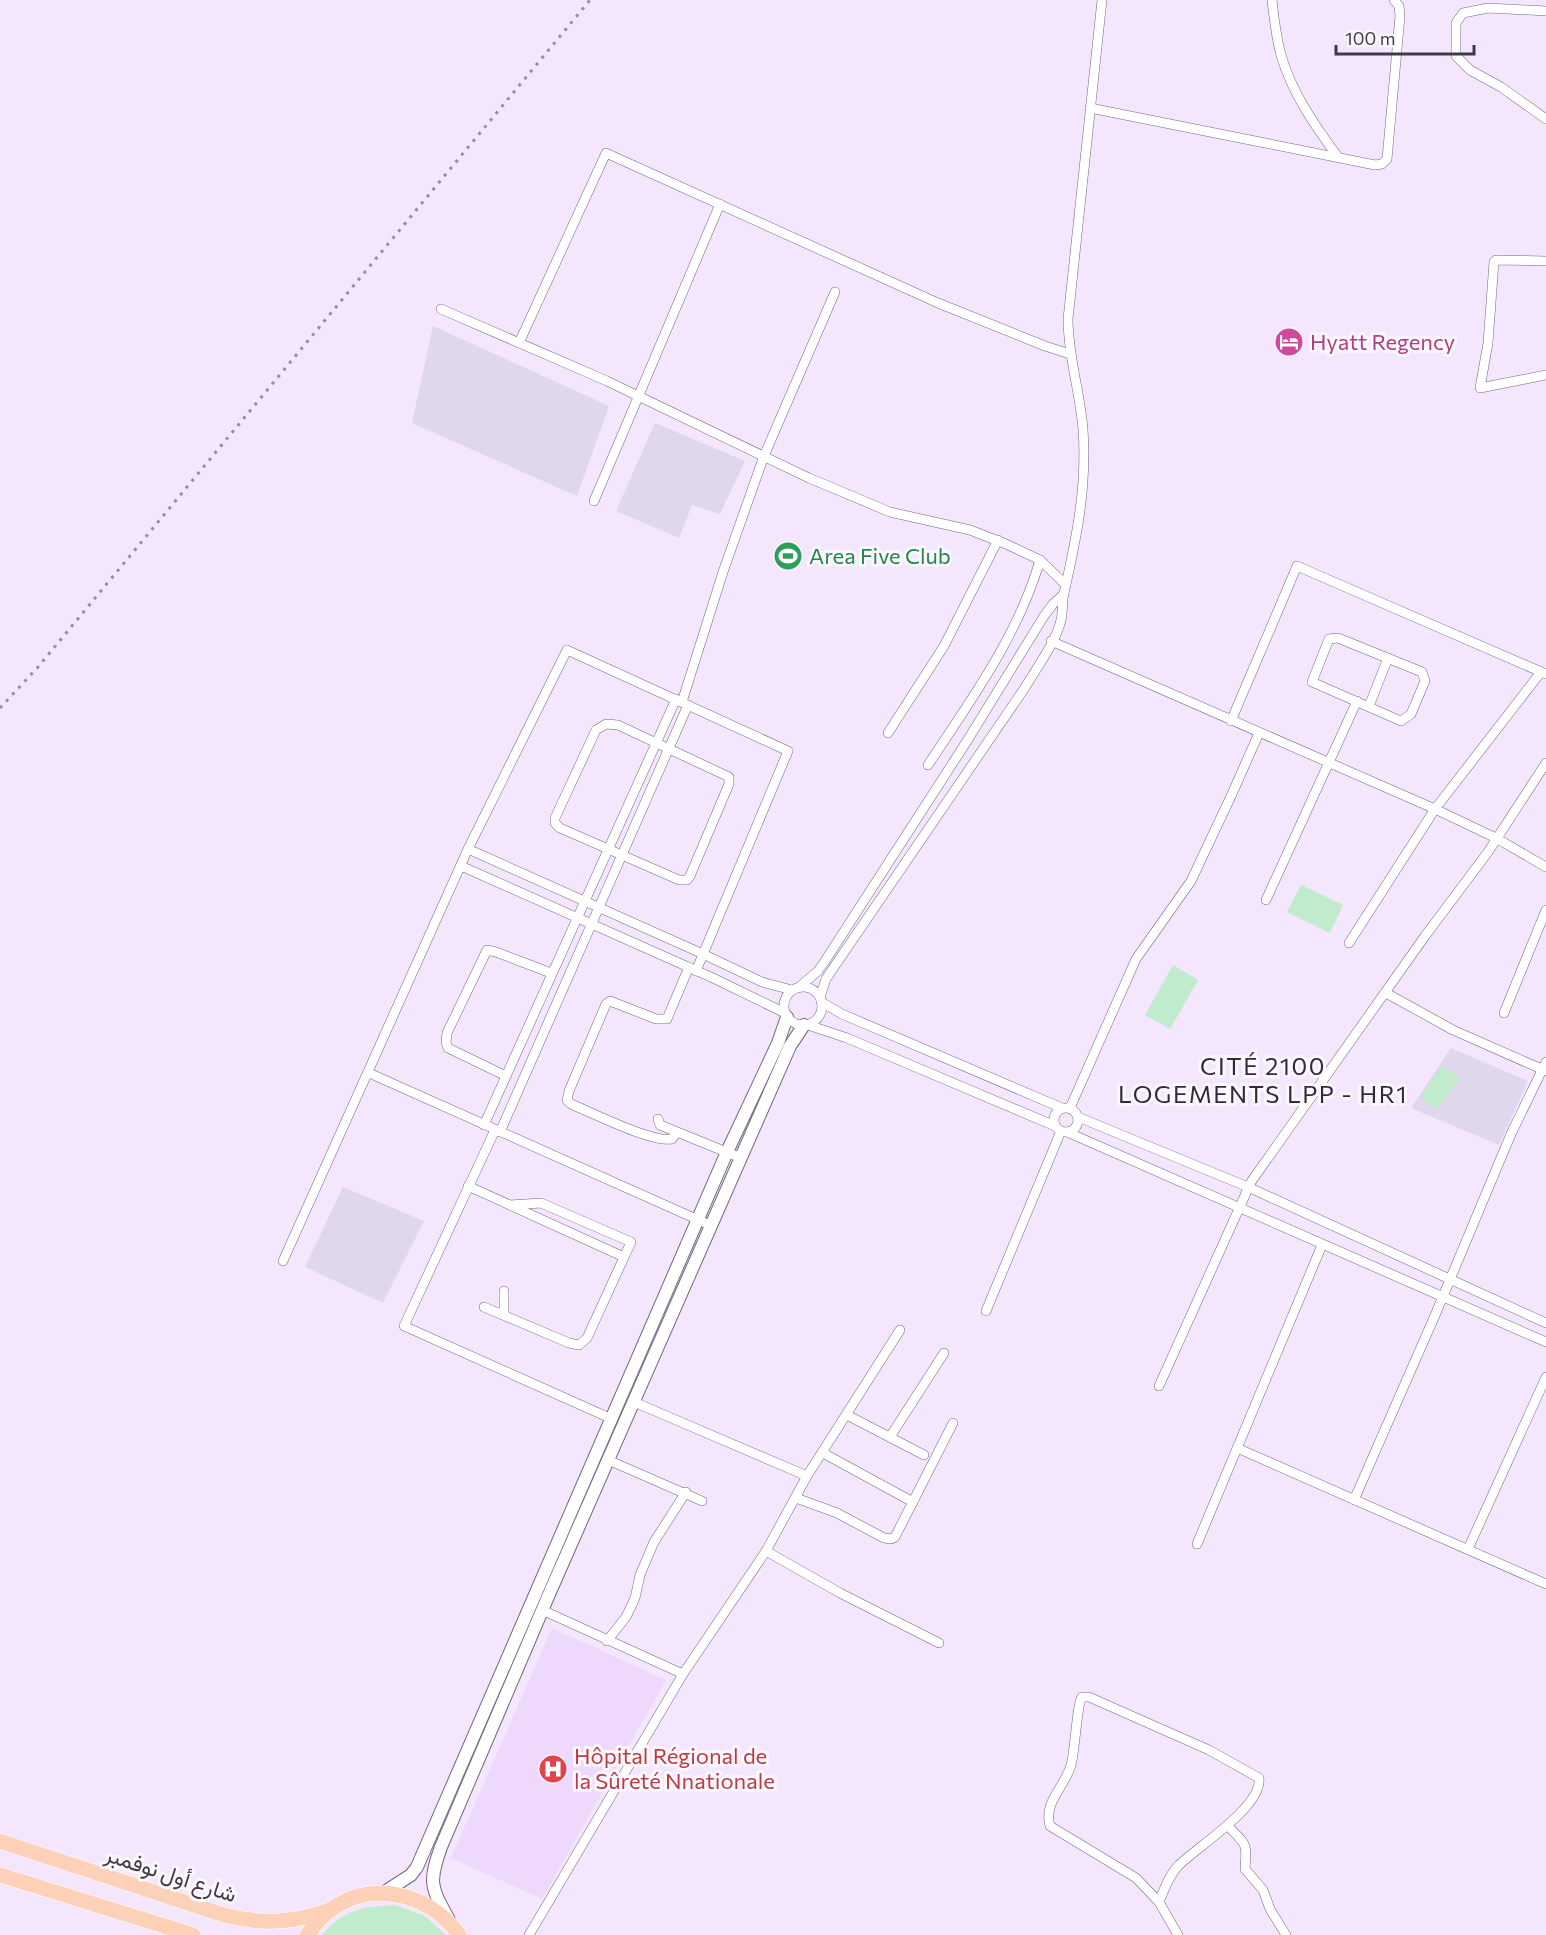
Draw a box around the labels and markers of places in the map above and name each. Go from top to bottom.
hotel icon: Hyatt Regency [1273,326,1305,358]
place label: Hyatt Regency [1310,328,1455,355]
sports icon: Area Five Club [772,540,804,572]
place label: Area Five Club [809,542,951,569]
place label: Hôpital Régional de la Sûreté Nnationale [574,1742,775,1794]
hospital icon: Hôpital Régional de la Sûreté Nnationale [537,1753,569,1785]

